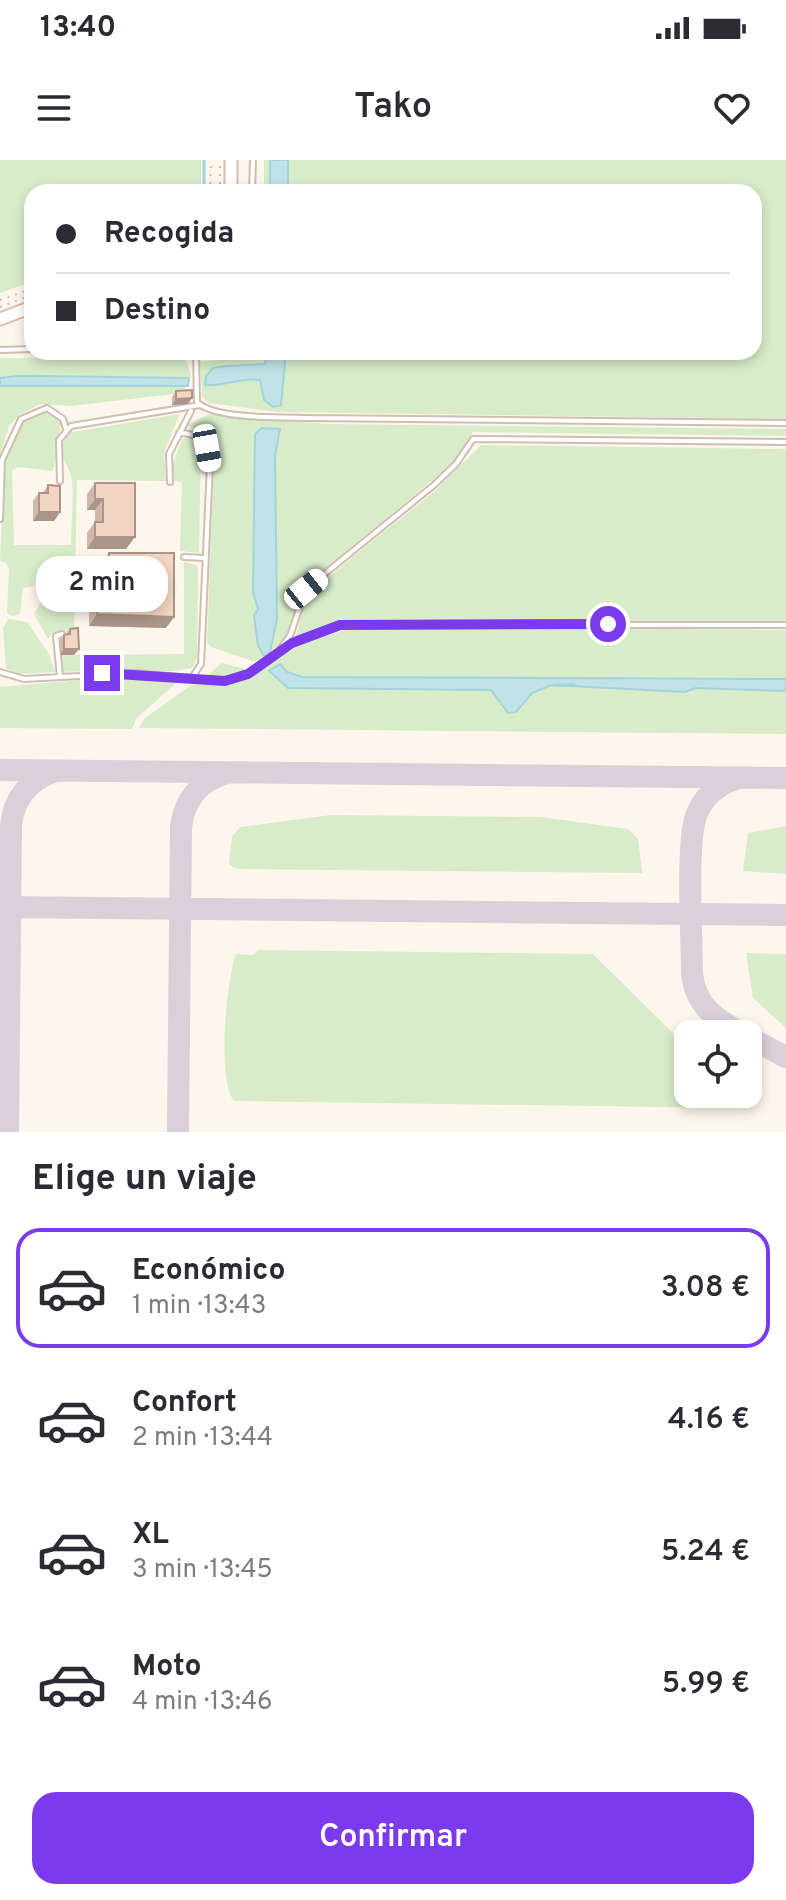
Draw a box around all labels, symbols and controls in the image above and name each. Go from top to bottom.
text: 13:40 [40,10,116,47]
text: Tako [354,85,432,131]
icon: menu [32,86,76,130]
icon: heart [710,86,754,130]
text: Recogida [104,216,234,253]
text: Destino [104,293,210,330]
car [191,422,223,474]
callout: 2 min [36,557,168,613]
car [280,565,332,613]
text: 2 min [68,567,136,600]
route start [590,606,626,642]
route end [84,655,120,691]
map controls [674,1020,762,1108]
button: locate [674,1020,762,1108]
text: Elige un viaje [32,1157,257,1203]
icon: car [36,1252,108,1324]
text: Económico [132,1253,285,1290]
text: 3.08 € [661,1270,750,1307]
text: 1 min · 13:43 [132,1290,266,1323]
icon: car [36,1384,108,1456]
text: Confort [132,1385,237,1422]
text: 4.16 € [668,1402,750,1439]
text: 2 min · 13:44 [132,1422,273,1455]
icon: car [36,1516,108,1588]
text: XL [132,1517,169,1554]
text: 5.24 € [661,1534,750,1571]
text: 3 min · 13:45 [132,1554,273,1587]
icon: car [36,1648,108,1720]
text: Moto [132,1649,202,1686]
text: 5.99 € [662,1666,750,1703]
text: 4 min · 13:46 [132,1686,273,1719]
button: Confirmar [32,1792,754,1884]

